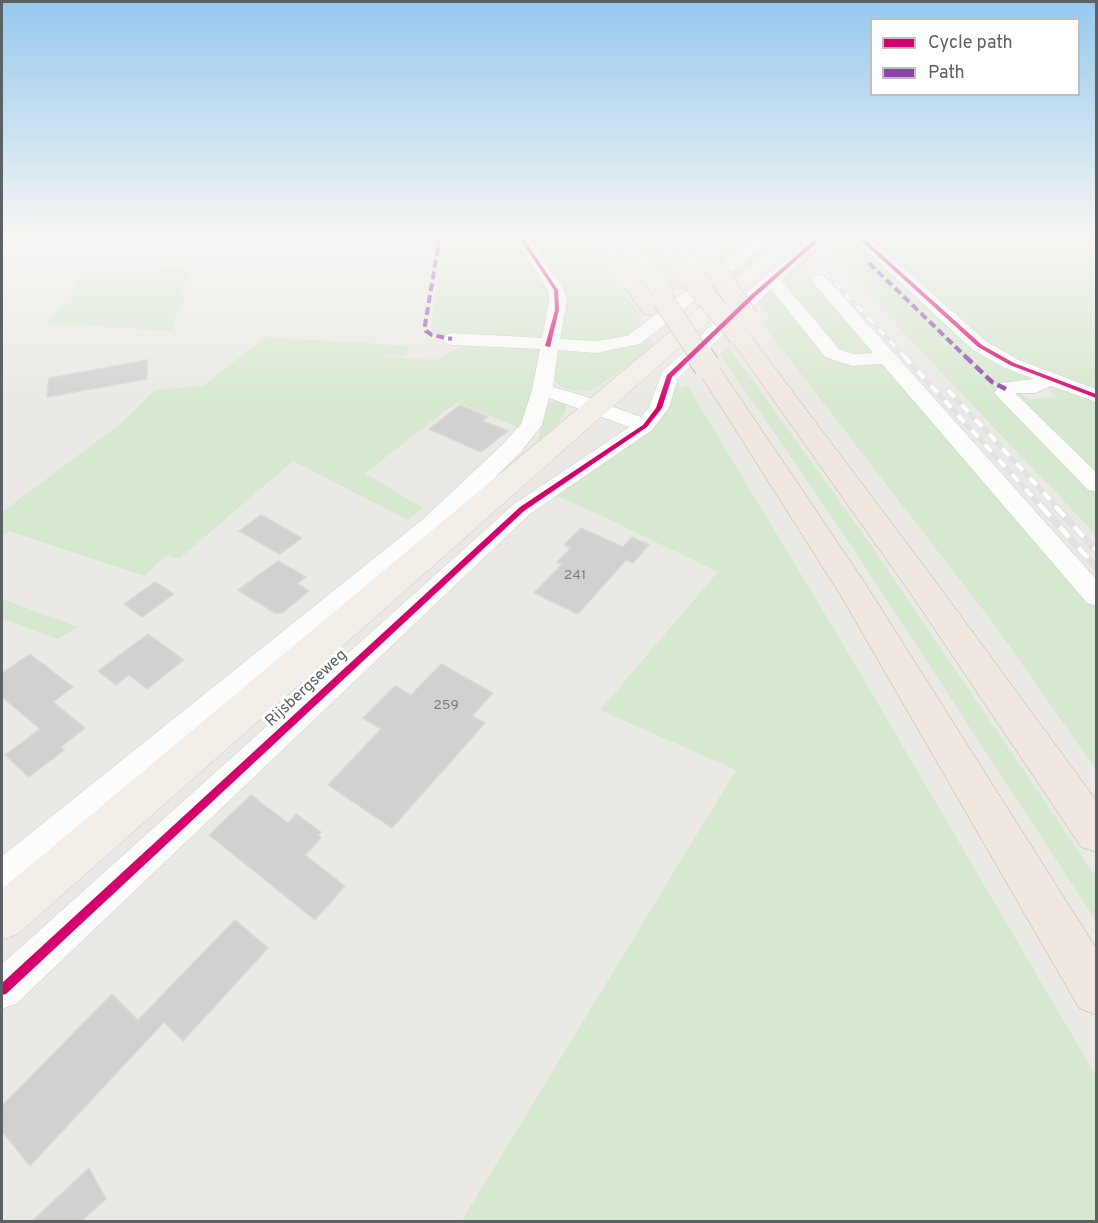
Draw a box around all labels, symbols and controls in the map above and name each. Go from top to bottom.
legend [870,18,1080,96]
text: Cycle path [928,32,1013,55]
text: Path [928,62,965,85]
house number: 241 [564,568,586,584]
street label: Rijsbergseweg [262,646,352,732]
house number: 259 [433,698,459,714]

